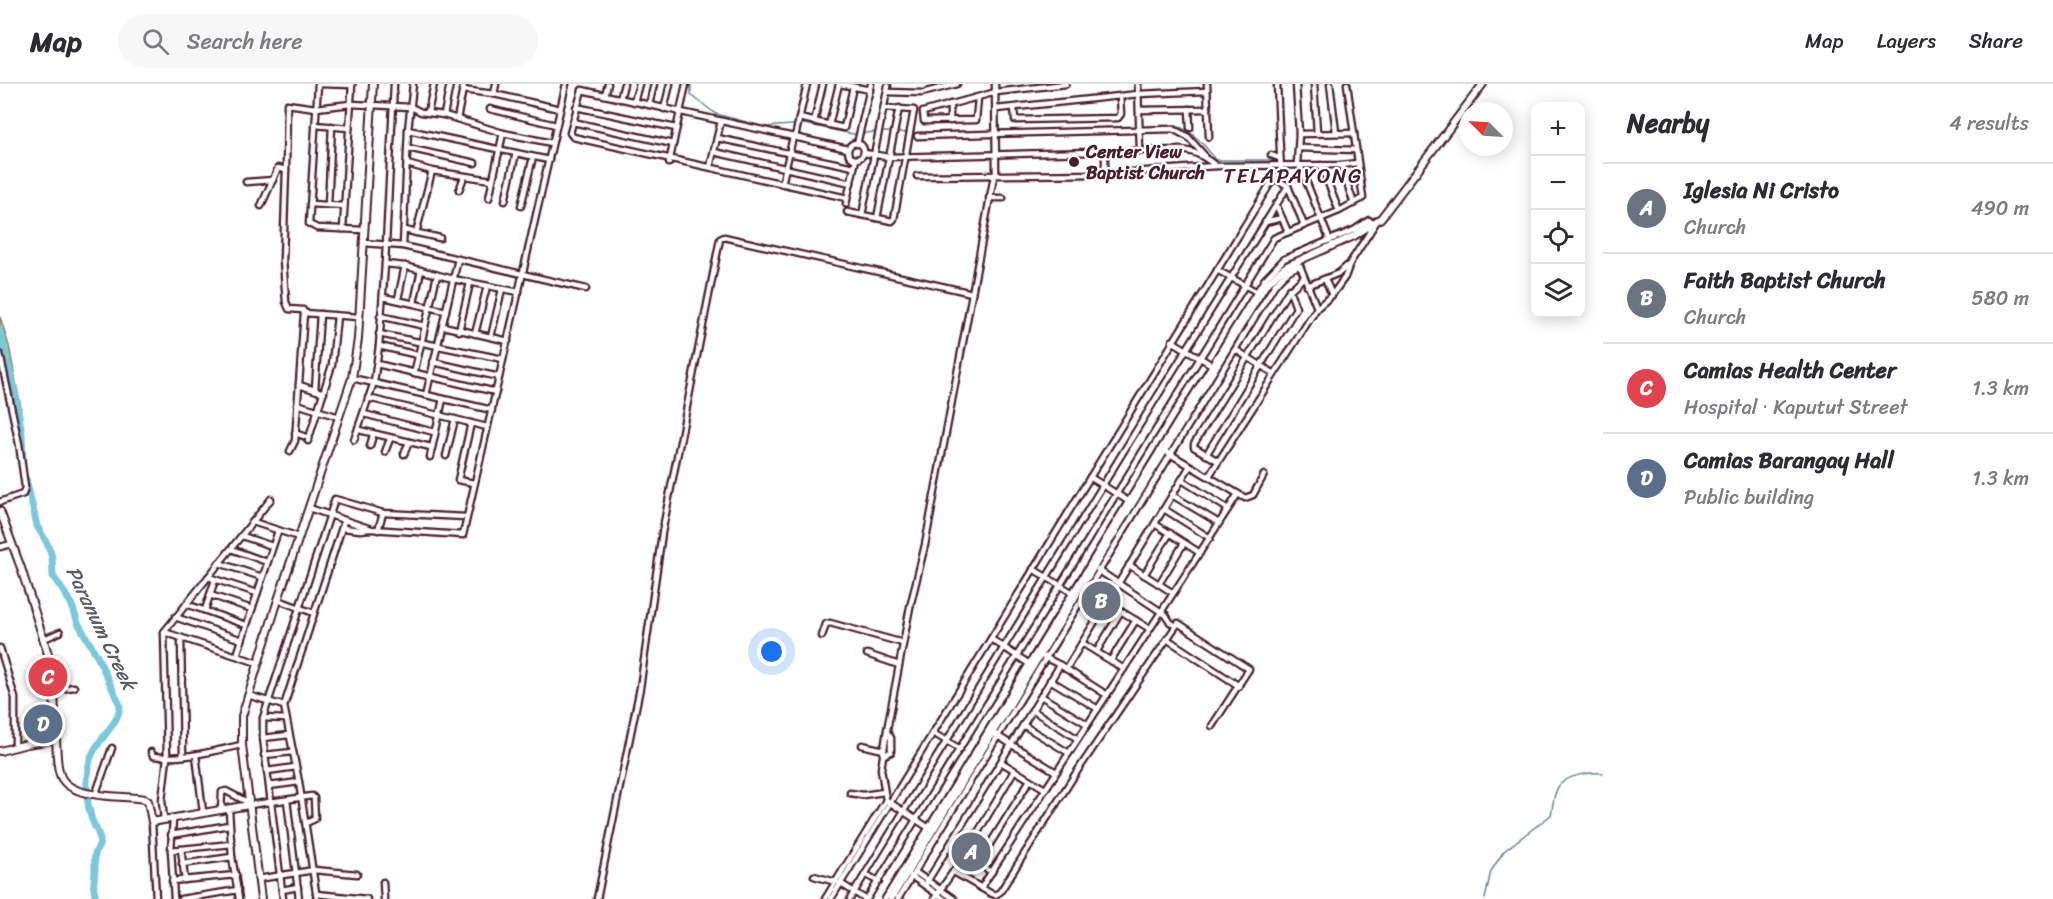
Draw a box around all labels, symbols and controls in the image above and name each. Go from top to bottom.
search box [118,14,538,68]
text: Map [30,17,82,66]
text: Search here [187,22,303,61]
text: Map [1805,22,1844,60]
text: Layers [1877,22,1936,60]
text: Share [1969,22,2023,60]
icon: search [139,25,172,58]
text: Nearby [1627,100,1709,146]
north arrow [1459,102,1513,156]
map controls [1531,102,1585,318]
button: + [1531,102,1585,156]
text: 4 results [1949,106,2029,141]
place label: Center View Baptist Church [1085,136,1205,189]
marker: Center View Baptist Church [1067,155,1081,169]
button: − [1531,156,1585,210]
district label: TELAPAYONG [1223,157,1363,195]
text: Iglesia Ni Cristo [1684,171,1839,210]
text: A [1640,191,1653,226]
text: 490 m [1971,191,2029,226]
button: locate [1531,210,1585,264]
text: Church [1684,210,1746,245]
text: Faith Baptist Church [1684,261,1886,300]
button: layers [1531,264,1585,318]
text: B [1640,281,1653,316]
text: 580 m [1972,281,2029,316]
text: Church [1684,300,1746,335]
text: Camias Health Center [1684,351,1896,390]
text: C [1640,371,1653,406]
text: 1.3 km [1972,371,2029,406]
text: Hospital · Kaputut Street [1684,390,1907,425]
text: Camias Barangay Hall [1684,441,1894,480]
text: D [1641,461,1652,496]
text: 1.3 km [1972,461,2029,496]
text: Public building [1684,480,1814,515]
water label: Paranum Creek [56,560,147,698]
pin: B [1082,578,1120,624]
your location [757,637,786,666]
pin: C [28,654,68,700]
pin: D [24,702,63,746]
pin: A [952,830,990,874]

